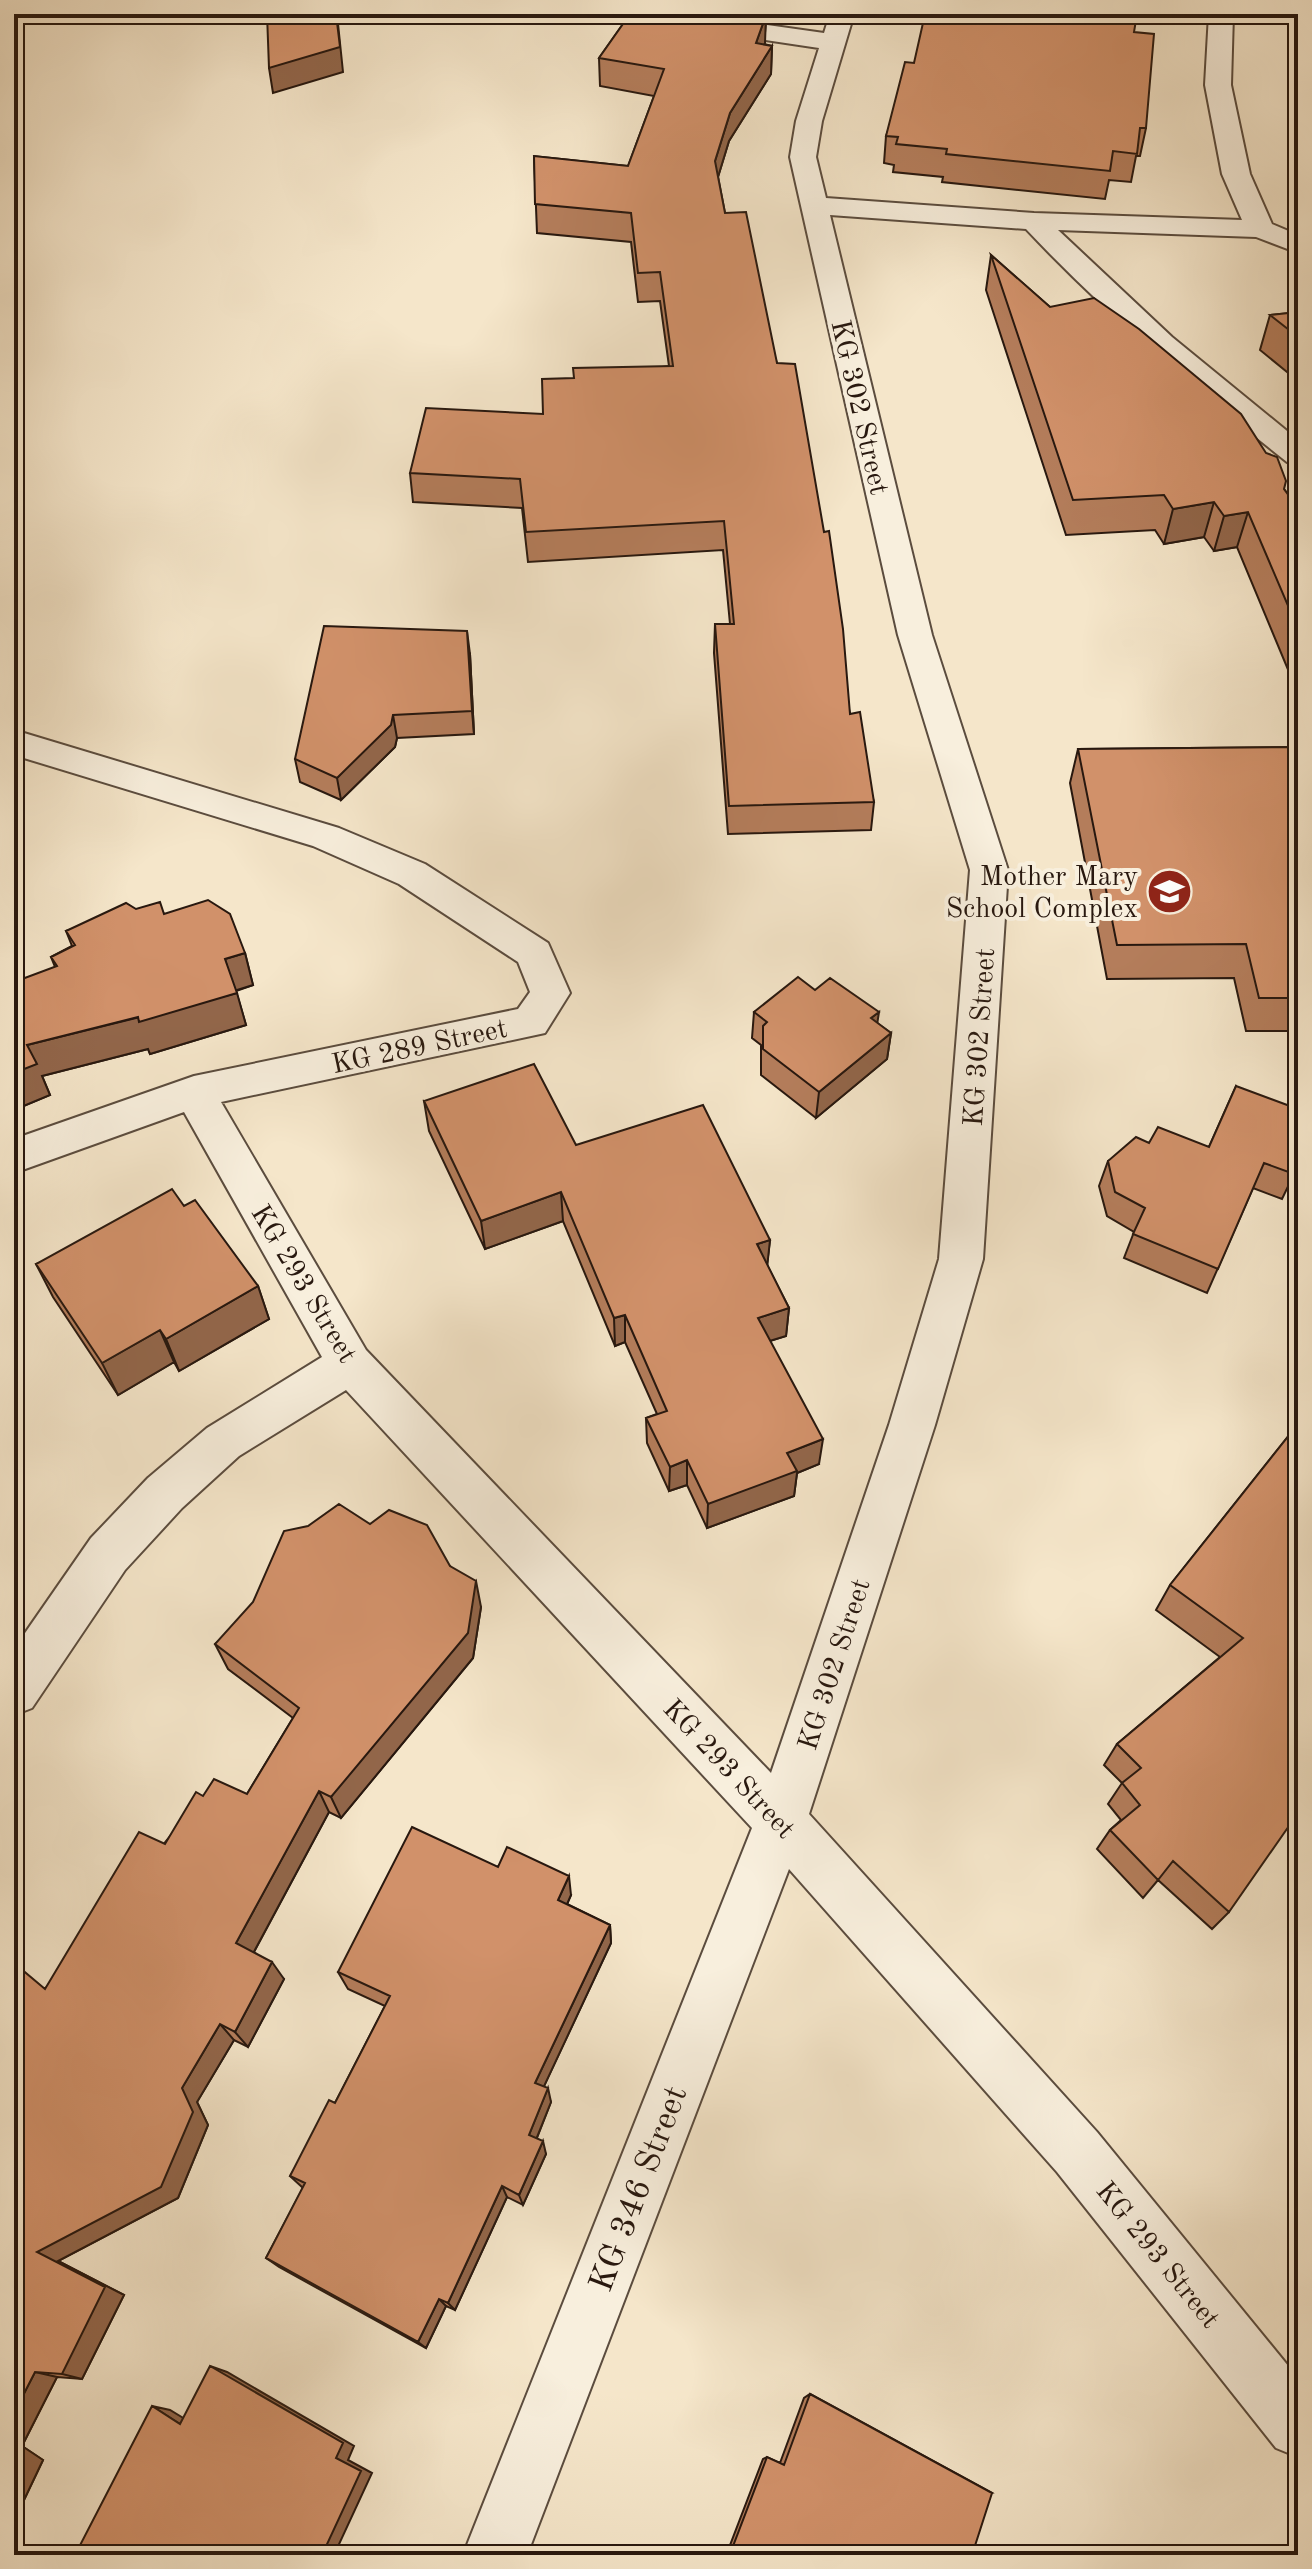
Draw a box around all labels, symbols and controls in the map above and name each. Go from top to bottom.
street label: KG 302 Street [824,317,892,498]
place label: Mother Mary School Complex [946,864,1138,924]
school or university icon: Mother Mary School Complex [1145,867,1193,915]
street label: KG 302 Street [961,947,1001,1127]
street label: KG 289 Street [329,1016,510,1080]
street label: KG 293 Street [244,1201,360,1368]
street label: KG 302 Street [795,1576,877,1754]
street label: KG 293 Street [657,1695,799,1845]
street label: KG 346 Street [585,2082,695,2297]
street label: KG 293 Street [1090,2178,1224,2334]

